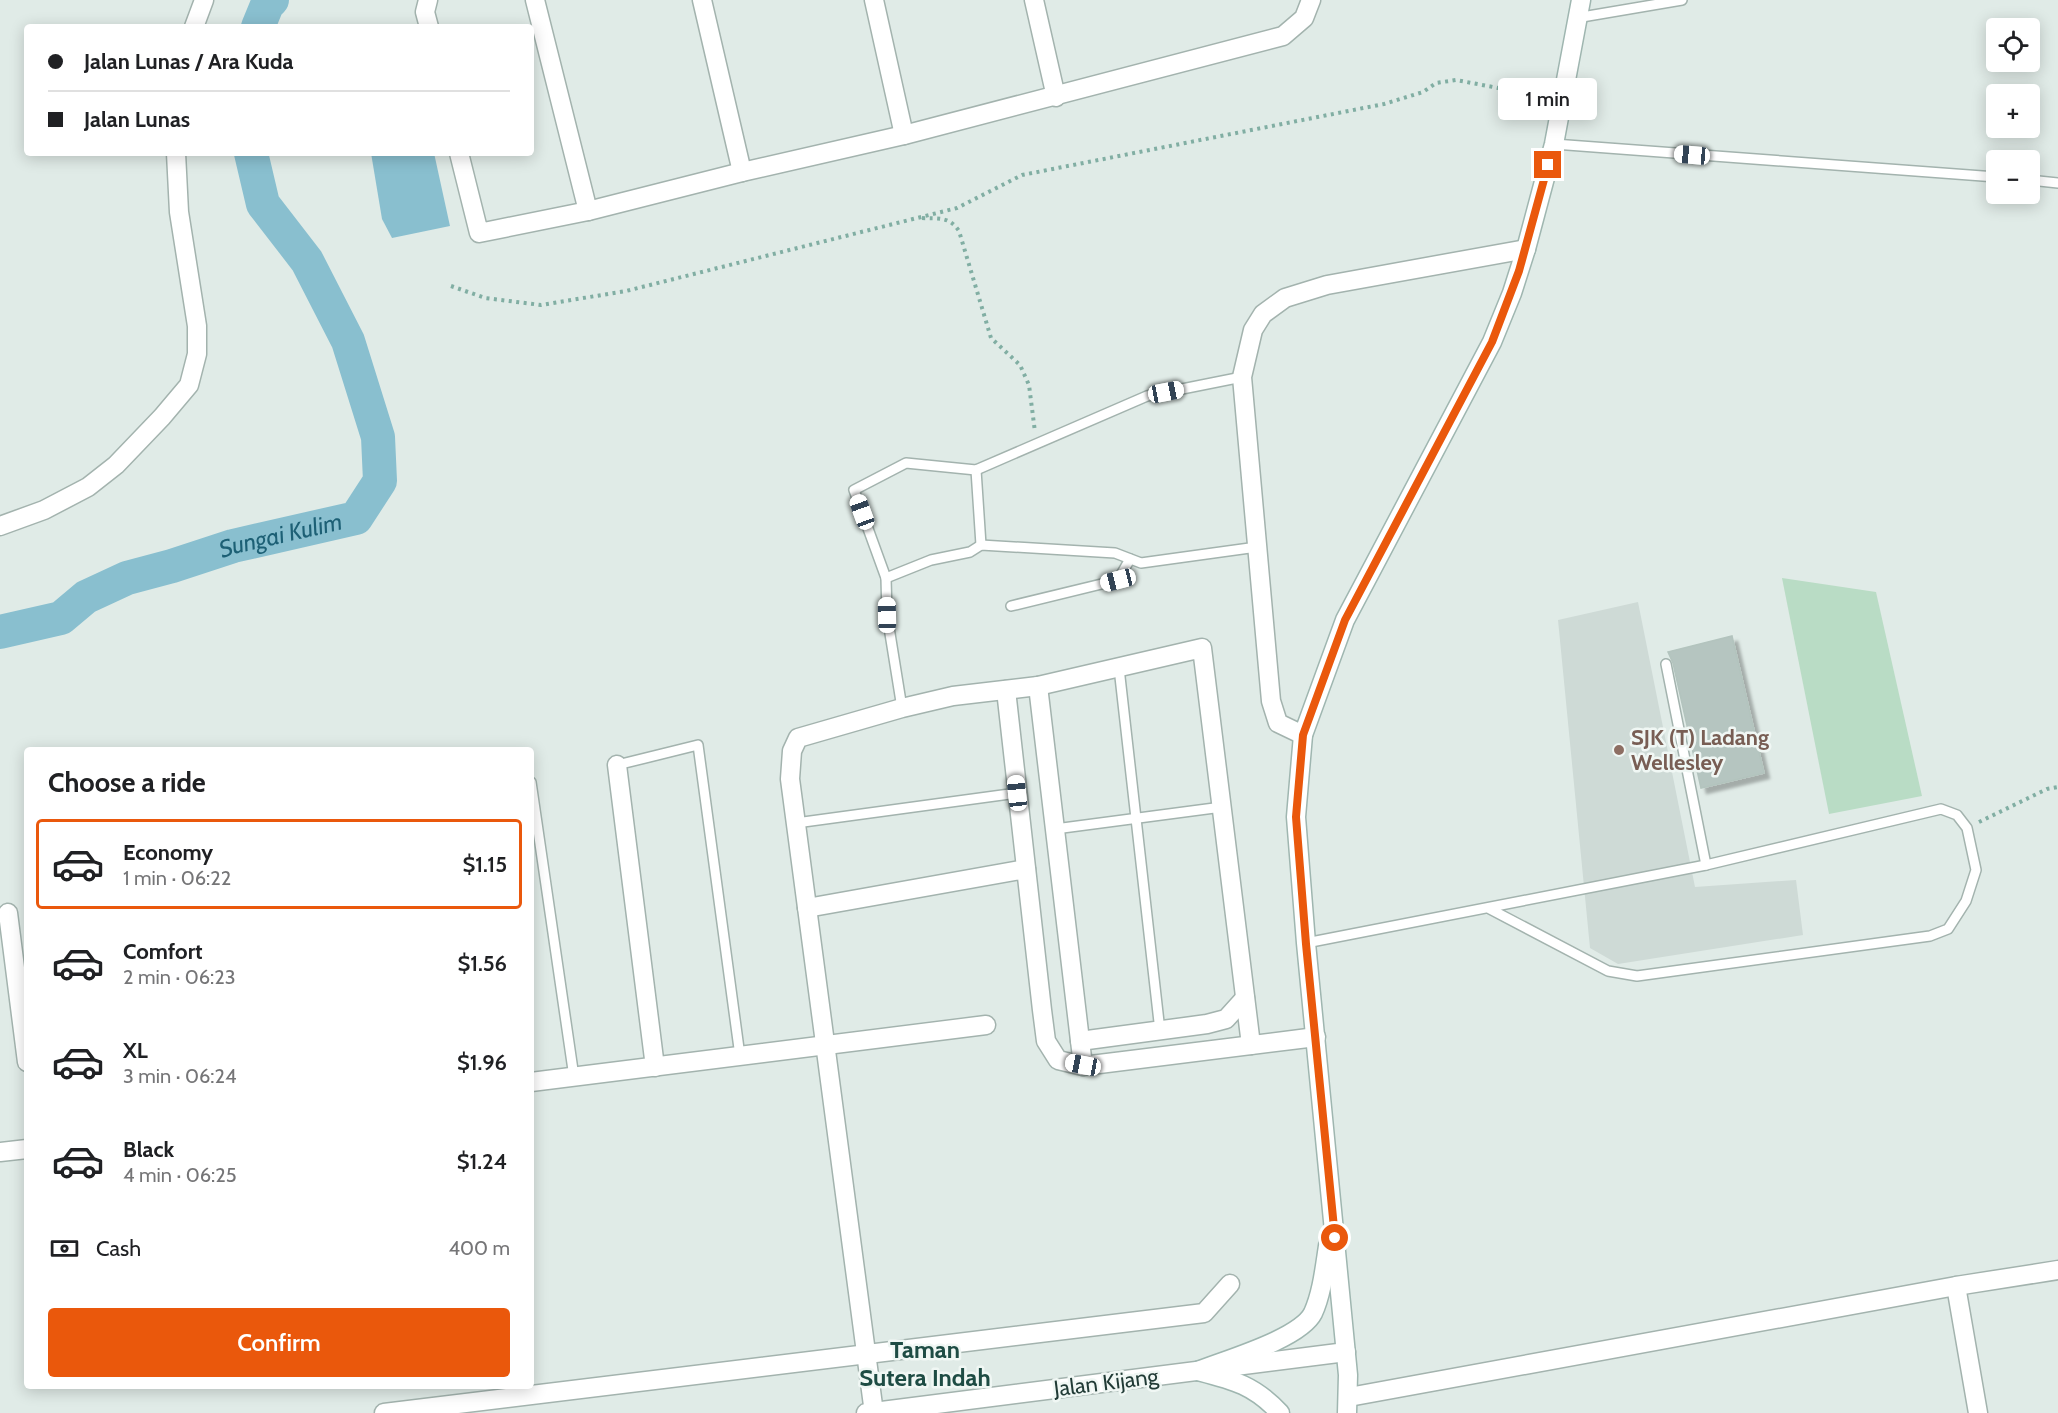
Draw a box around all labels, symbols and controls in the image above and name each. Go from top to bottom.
map controls [1986,18,2040,204]
button: locate [1986,18,2040,72]
text: Jalan Lunas / Ara Kuda [84,48,294,75]
callout: 1 min [1498,78,1598,120]
button: + [1986,84,2040,138]
text: 1 min [1525,87,1570,111]
text: Jalan Lunas [84,106,190,133]
car [1673,144,1711,166]
button: − [1986,150,2040,204]
route end [1534,151,1561,178]
car [1147,380,1185,404]
car [847,492,877,532]
water label: Sungai Kulim [215,507,345,564]
car [1098,567,1138,593]
car [878,597,896,633]
place label: SJK (T) Ladang Wellesley [1631,724,1769,776]
marker: SJK (T) Ladang Wellesley [1612,743,1626,757]
text: Choose a ride [48,766,206,799]
car [1006,774,1028,812]
icon: car [51,837,105,891]
text: Economy [123,839,213,866]
text: $1.15 [462,851,507,878]
text: 1 min · 06:22 [123,866,231,890]
icon: car [51,936,105,990]
text: Comfort [123,938,202,965]
text: $1.56 [457,950,507,977]
text: 2 min · 06:23 [123,965,235,989]
icon: car [51,1035,105,1089]
text: XL [123,1037,148,1064]
text: $1.96 [457,1049,507,1076]
car [1064,1053,1102,1077]
text: 3 min · 06:24 [123,1064,237,1088]
icon: car [51,1134,105,1188]
text: Black [123,1136,174,1163]
text: $1.24 [457,1148,507,1175]
text: 4 min · 06:25 [123,1163,237,1187]
route start [1321,1224,1348,1251]
icon: cash [48,1232,81,1265]
text: Cash [96,1235,141,1262]
text: 400 m [448,1236,510,1260]
button: Confirm [48,1308,510,1377]
district label: Taman Sutera Indah [859,1335,991,1392]
street label: Jalan Kijang [1051,1363,1161,1402]

